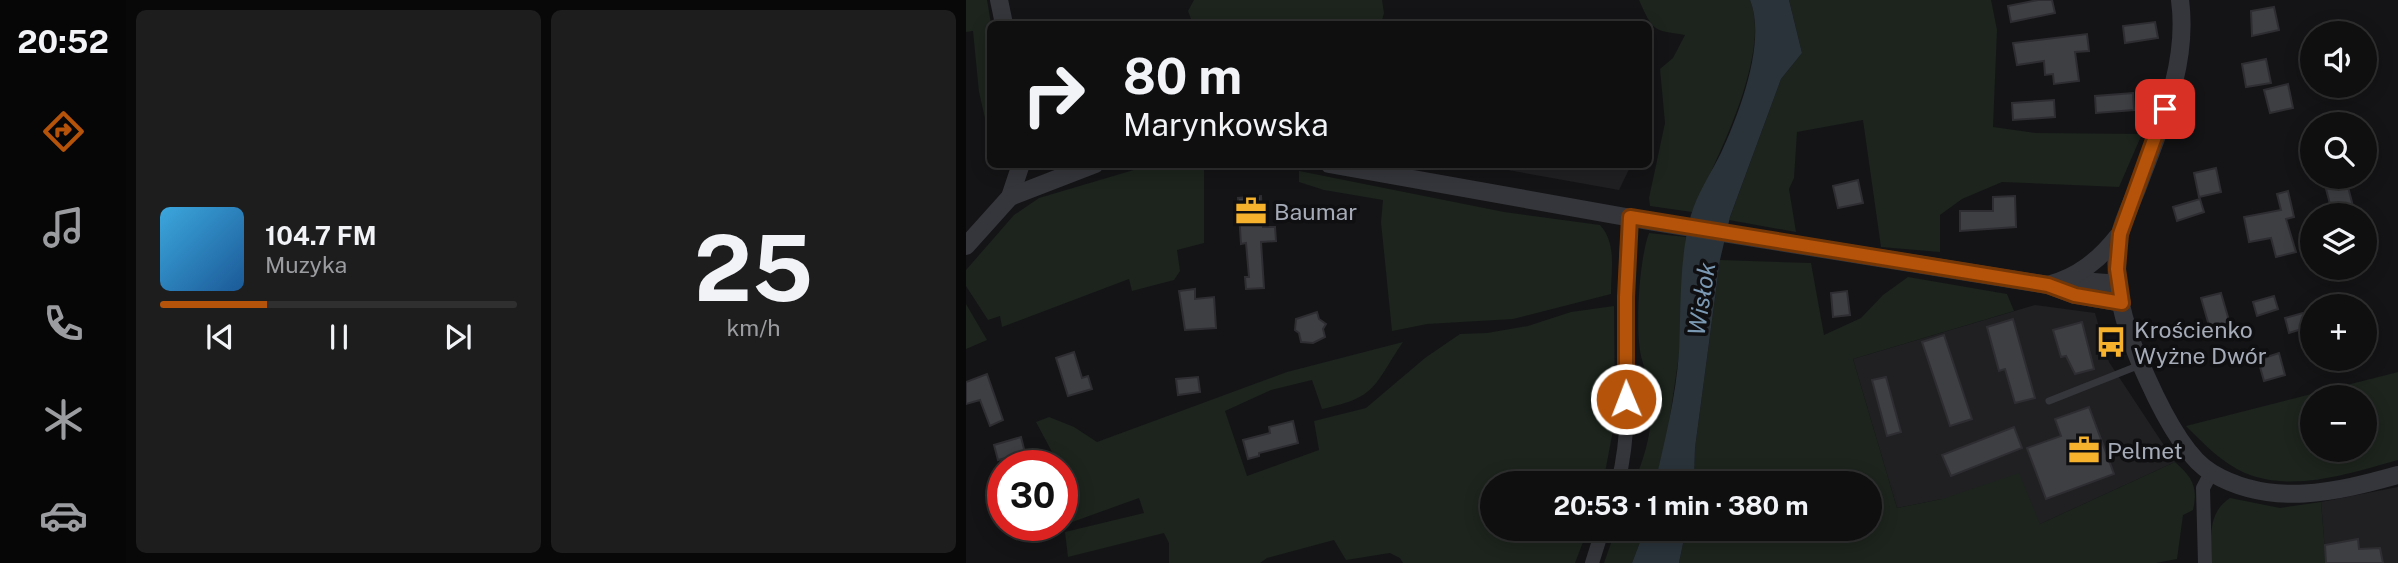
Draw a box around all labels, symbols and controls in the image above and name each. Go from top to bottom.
map controls [2300,21,2377,462]
button: sound [2300,21,2377,98]
text: 20:52 [17,23,109,60]
text: 80 m [1123,47,1242,105]
icon: right [1008,49,1099,140]
pin [2135,79,2195,139]
icon: arrive [2146,90,2184,128]
text: Marynkowska [1123,106,1329,143]
icon: directions [39,107,88,156]
button: search [2300,112,2377,189]
office icon: Baumar [1234,194,1268,228]
place label: Baumar [1274,198,1357,225]
icon: music [39,203,88,252]
button: layers [2300,203,2377,280]
text: 25 [694,215,813,321]
text: 104.7 FM [265,220,377,251]
text: Muzyka [265,251,347,278]
water label: Wisłok [1681,260,1721,338]
button: + [2300,294,2377,371]
icon: phone [39,299,88,348]
text: km/h [726,314,781,341]
place label: Krościenko Wyżne Dwór [2134,316,2267,369]
icon: previous [201,318,239,356]
icon: pause [320,318,358,356]
icon: next [439,318,477,356]
bus stop icon: Krościenko Wyżne Dwór [2094,325,2128,359]
position arrow [1589,362,1663,436]
button: − [2300,385,2377,462]
icon: climate [39,395,88,444]
office icon: Pelmet [2067,433,2101,467]
place label: Pelmet [2107,437,2183,464]
speed limit sign: 30 [987,450,1078,541]
text: 20:53 · 1 min · 380 m [1553,490,1809,521]
icon: car [39,491,88,540]

